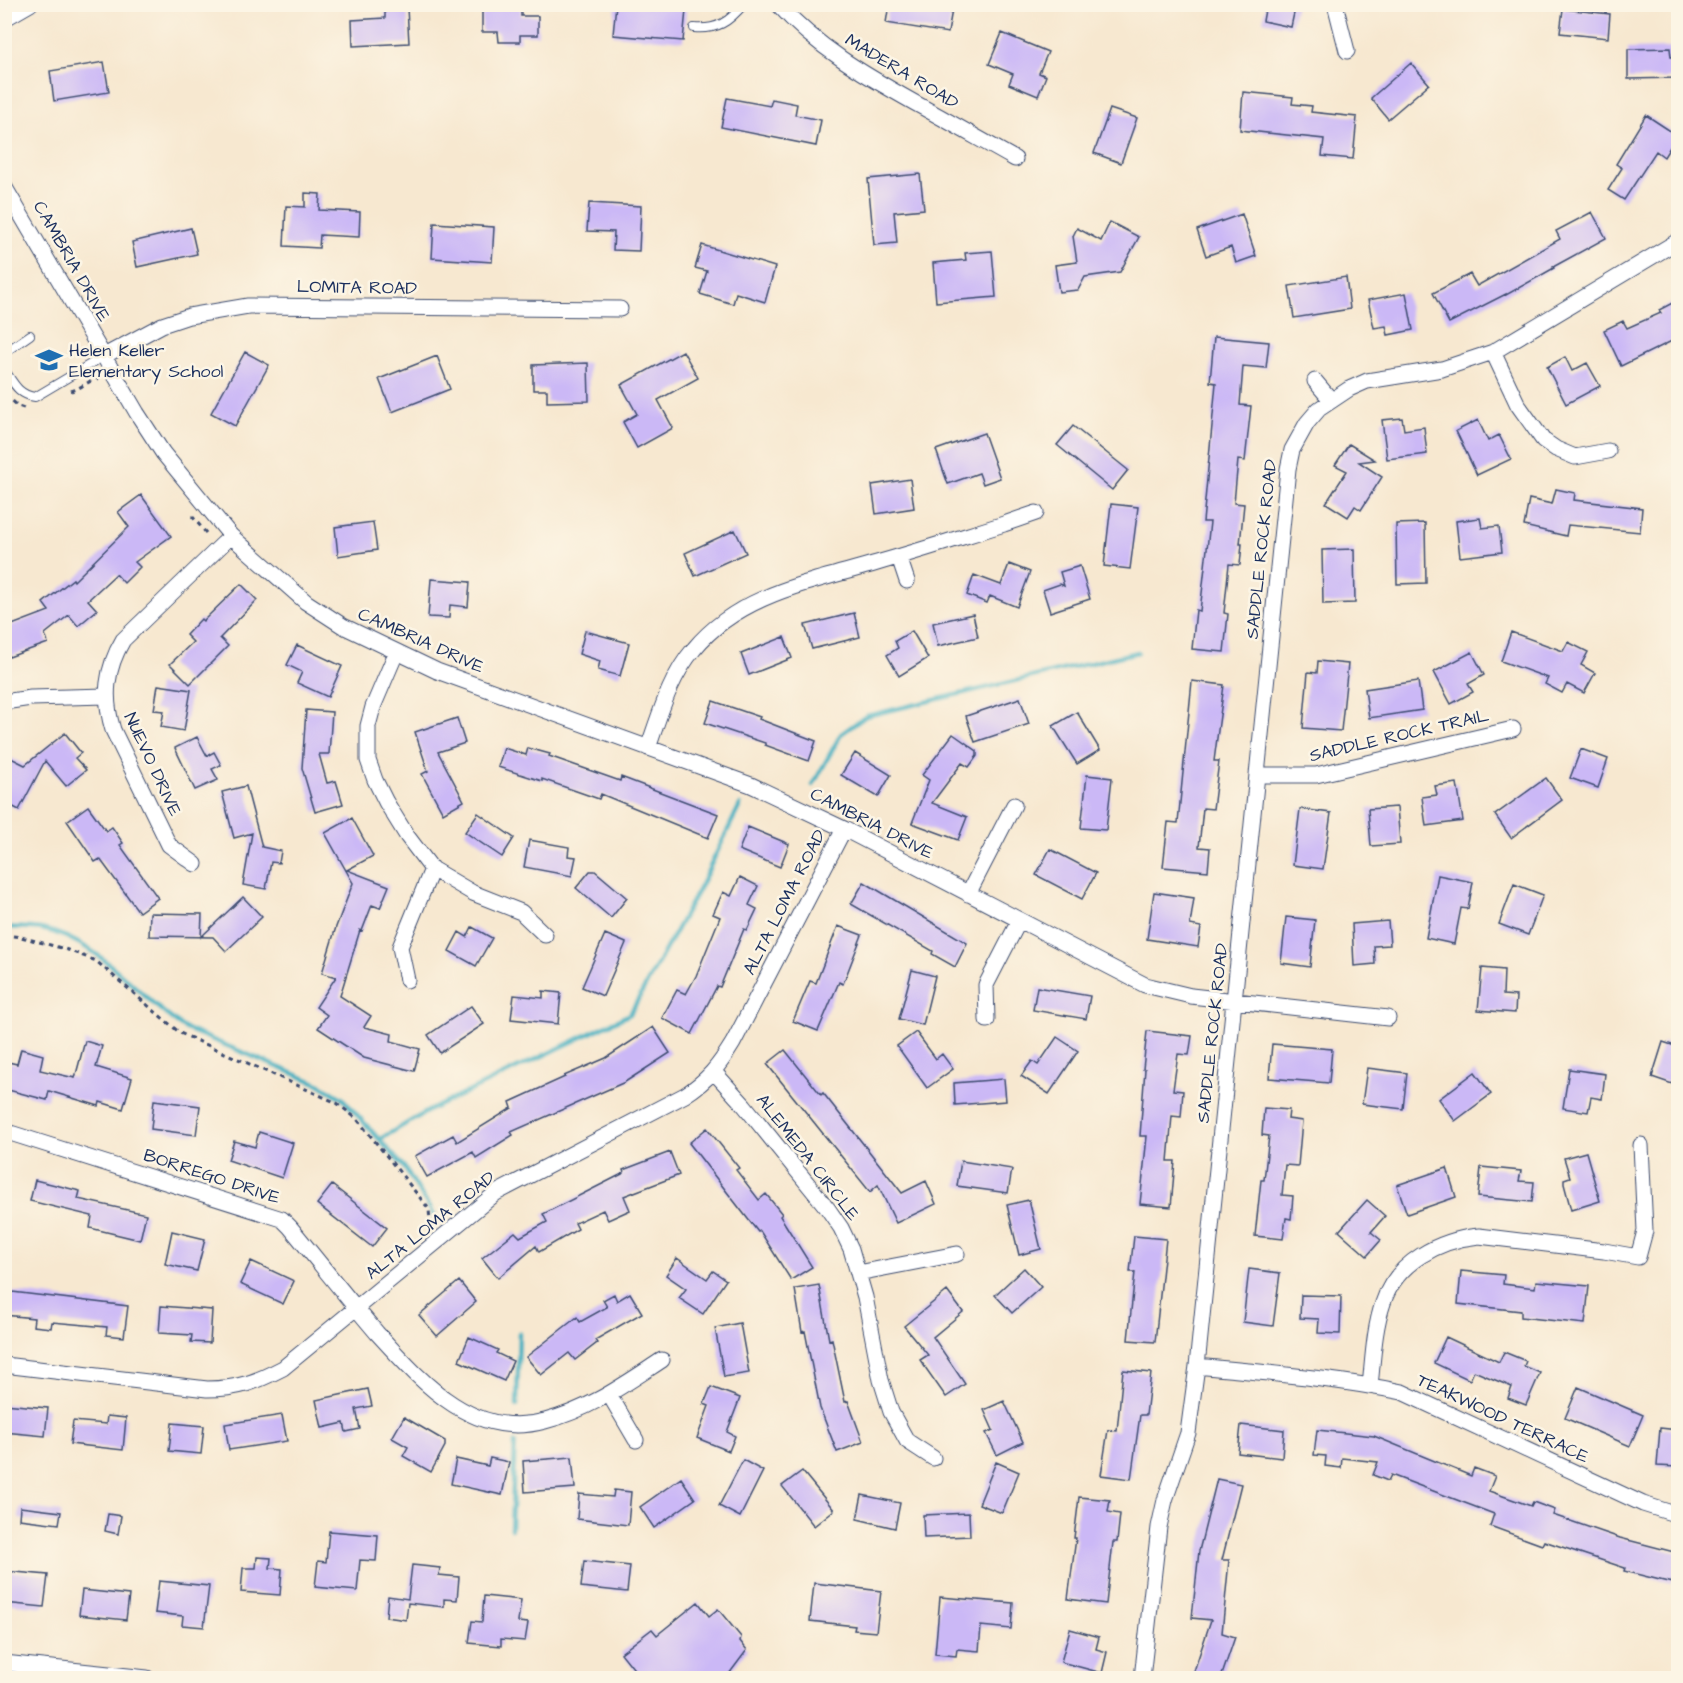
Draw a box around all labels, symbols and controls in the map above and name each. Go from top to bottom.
street label: MADERA ROAD [840,28,963,115]
street label: CAMBRIA DRIVE [27,196,116,326]
street label: LOMITA ROAD [297,274,418,301]
place label: Helen Keller Elementary School [69,338,224,385]
school or university icon: Helen Keller Elementary School [34,345,64,375]
street label: SADDLE ROCK ROAD [1240,458,1283,640]
street label: CAMBRIA DRIVE [354,601,488,680]
street label: SADDLE ROCK TRAIL [1307,703,1492,768]
street label: NUEVO DRIVE [118,708,188,820]
street label: CAMBRIA DRIVE [806,782,938,865]
street label: ALTA LOMA ROAD [737,825,832,979]
street label: SADDLE ROCK ROAD [1191,942,1234,1124]
street label: ALEMEDA CIRCLE [750,1089,865,1226]
street label: BORREGO DRIVE [140,1143,284,1210]
street label: ALTA LOMA ROAD [360,1165,501,1286]
street label: TEAKWOOD TERRACE [1413,1368,1593,1469]

